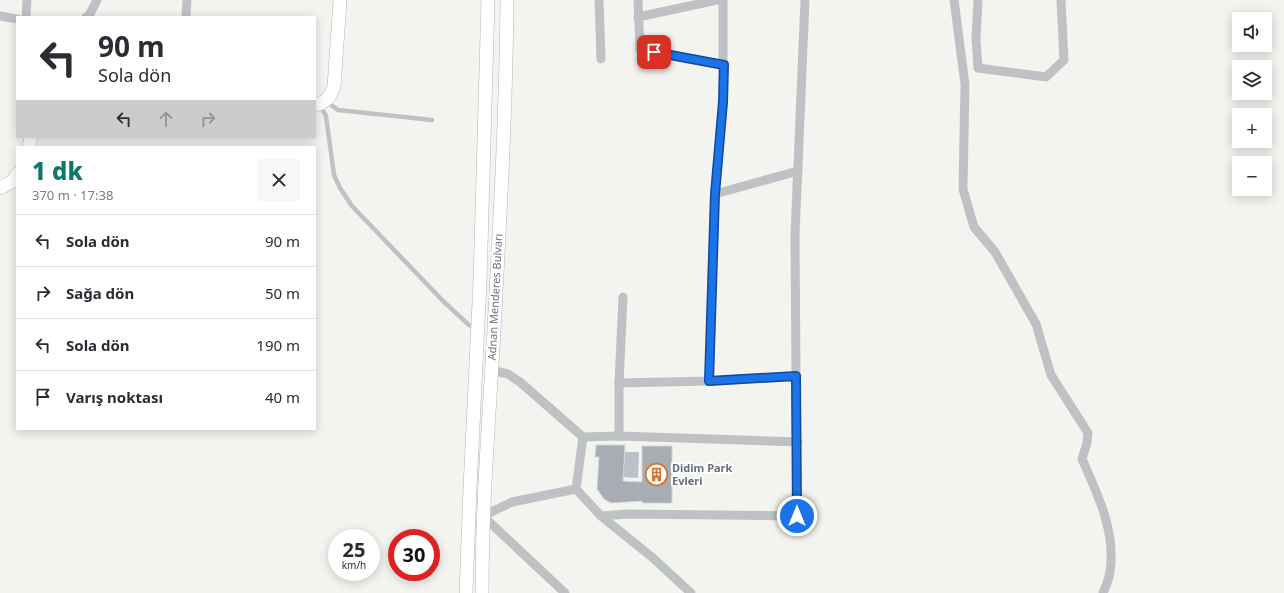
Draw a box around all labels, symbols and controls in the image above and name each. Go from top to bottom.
map controls [1232,12,1272,196]
button: sound [1232,12,1272,52]
text: 90 m [98,27,165,65]
icon: left [32,32,84,84]
pin [637,35,671,69]
icon: arrive [643,41,665,63]
button: layers [1232,60,1272,100]
text: Sola dön [98,63,171,87]
icon: left [113,108,135,130]
icon: ahead [155,108,177,130]
icon: right [197,108,219,130]
button: + [1232,108,1272,148]
text: 1 dk [32,154,83,187]
button: − [1232,156,1272,196]
button: close [258,159,300,201]
text: 370 m · 17:38 [32,186,113,204]
icon: left [32,230,54,252]
text: Sola dön [66,231,130,251]
text: 90 m [265,231,300,251]
street label: Adnan Menderes Bulvarı [484,233,505,361]
icon: right [32,282,54,304]
text: Sağa dön [66,283,134,303]
text: 50 m [265,283,300,303]
icon: left [32,334,54,356]
text: Sola dön [66,335,130,355]
text: 190 m [256,335,300,355]
icon: arrive [32,386,54,408]
text: Varış noktası [66,387,163,407]
text: 40 m [265,387,300,407]
place label: Didim Park Evleri [672,460,733,488]
building icon: Didim Park Evleri [644,461,670,487]
position arrow [776,495,818,537]
speed limit sign: 30 [388,529,440,581]
text: 25 [343,536,365,563]
text: km/h [342,558,366,572]

